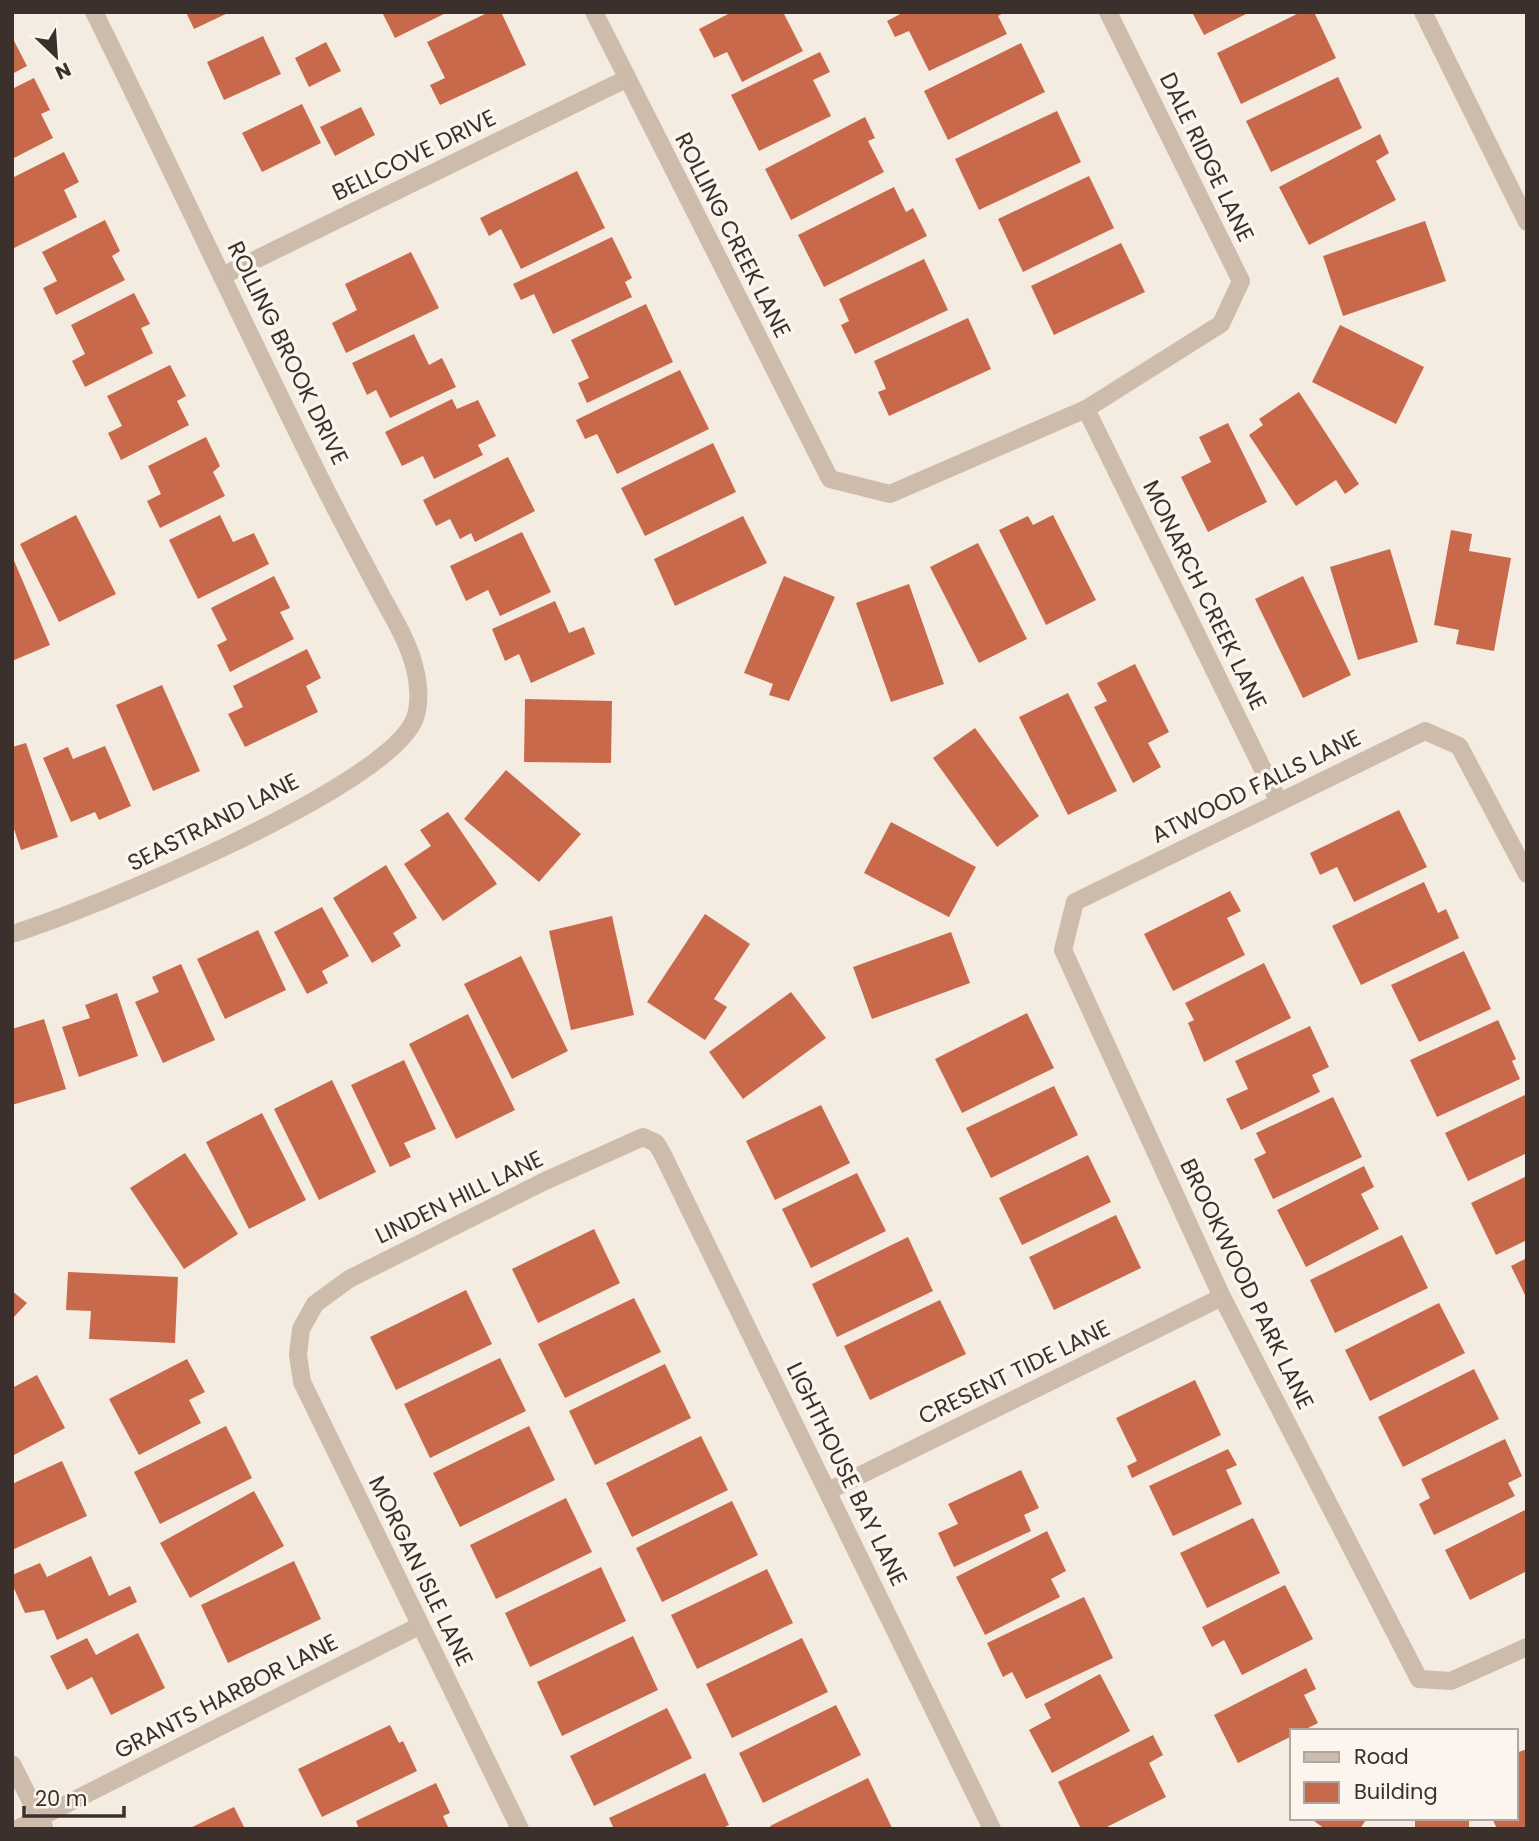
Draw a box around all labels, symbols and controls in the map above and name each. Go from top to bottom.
north arrow [21,21,91,91]
text: N [51,56,75,86]
street label: DALE RIDGE LANE [1152,67,1262,247]
street label: BELLCOVE DRIVE [327,102,501,208]
street label: ROLLING CREEK LANE [667,127,799,343]
street label: ROLLING BROOK DRIVE [220,236,356,470]
street label: MONARCH CREEK LANE [1135,475,1275,715]
street label: ATWOOD FALLS LANE [1146,721,1366,851]
street label: SEASTRAND LANE [122,765,304,879]
street label: LINDEN HILL LANE [370,1142,548,1252]
street label: BROOKWOOD PARK LANE [1172,1153,1322,1415]
street label: CRESENT TIDE LANE [913,1312,1115,1432]
street label: LIGHTHOUSE BAY LANE [779,1357,915,1591]
street label: MORGAN ISLE LANE [361,1471,481,1671]
street label: GRANTS HARBOR LANE [109,1626,343,1766]
legend [1290,1729,1518,1820]
text: Road [1354,1742,1409,1771]
scale bar [24,1774,124,1818]
text: Building [1354,1777,1438,1806]
text: 20 m [35,1784,88,1813]

